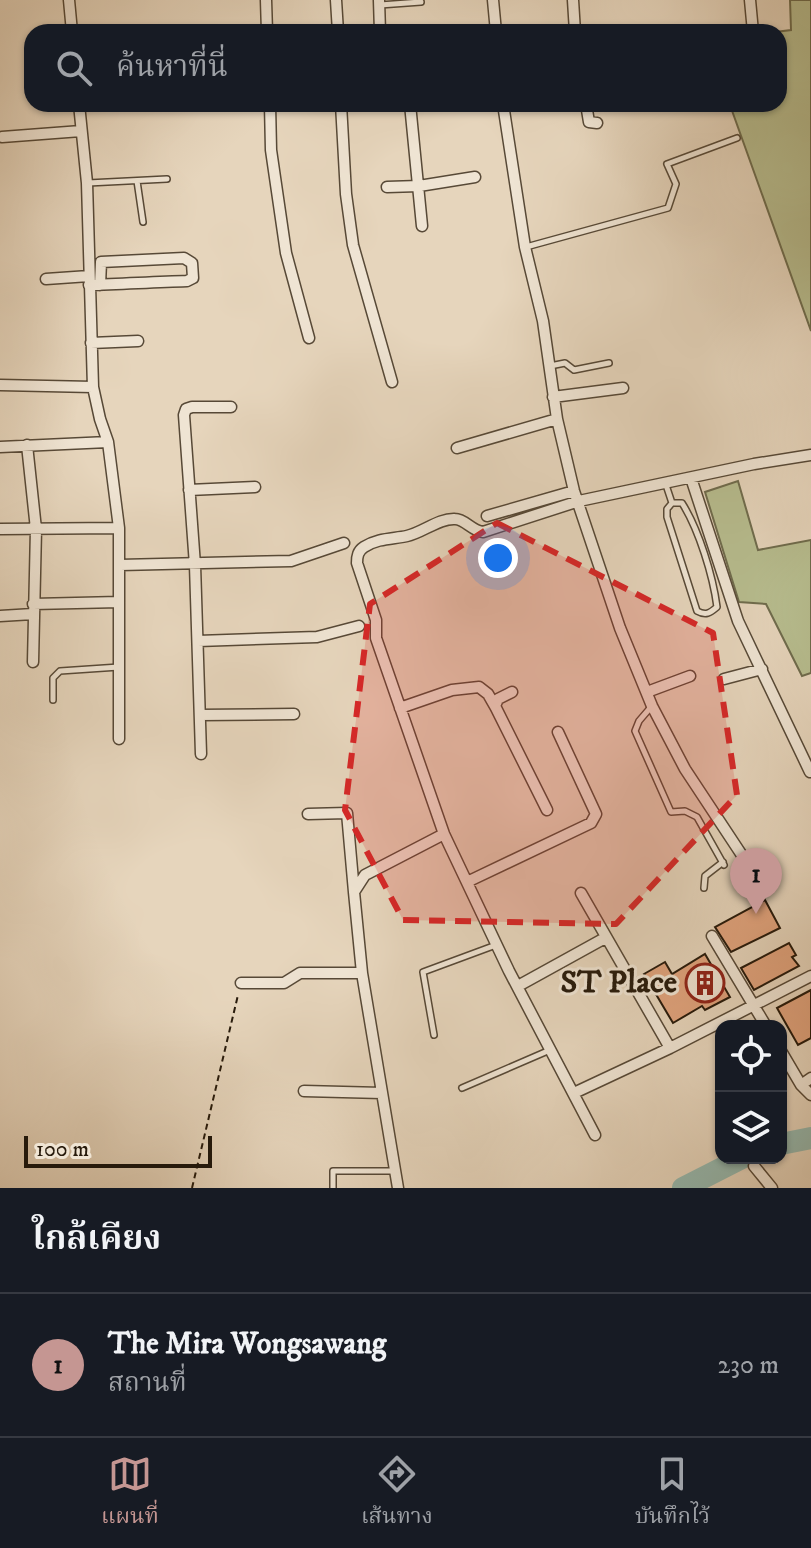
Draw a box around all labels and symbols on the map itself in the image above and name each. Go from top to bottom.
your location [478,538,518,578]
pin: 1 [730,848,782,914]
building icon: ST Place [684,962,726,1004]
place label: ST Place [560,963,677,1003]
scale bar [24,1132,212,1168]

